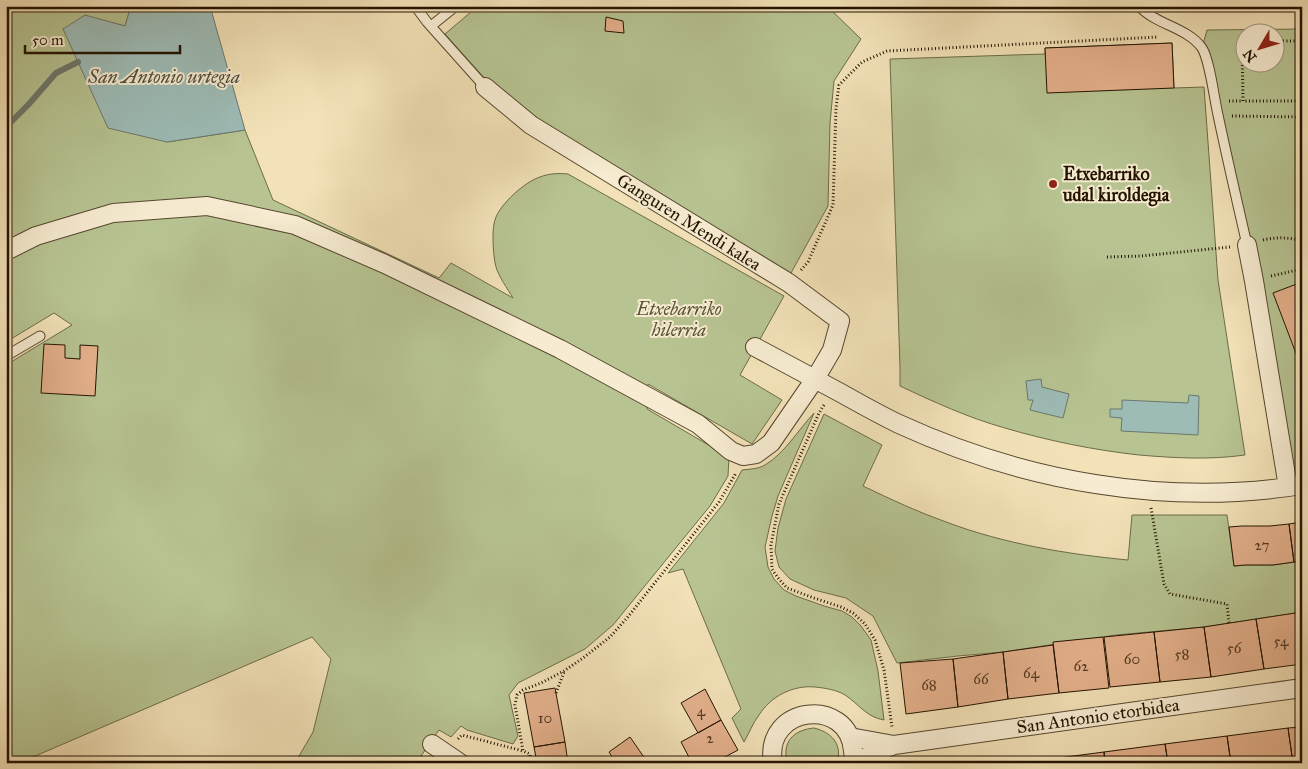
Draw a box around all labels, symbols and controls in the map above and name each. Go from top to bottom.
scale bar [25,22,180,54]
north arrow [1236,22,1286,72]
text: 50 m [32,31,64,49]
text: N [1240,46,1261,66]
water label: San Antonio urtegia [87,65,240,88]
place label: Etxebarriko udal kiroldegia [1062,163,1170,207]
street label: Ganguren Mendi kalea [612,169,765,276]
marker: Etxebarriko udal kiroldegia [1047,178,1059,190]
park label: Etxebarriko hilerria [635,298,722,341]
house number: 27 [1255,536,1270,554]
house number: 54 [1274,632,1289,650]
house number: 56 [1227,639,1243,657]
house number: 58 [1175,645,1189,663]
house number: 60 [1124,650,1140,668]
house number: 62 [1073,657,1089,675]
house number: 64 [1023,664,1040,682]
house number: 66 [973,670,990,688]
house number: 68 [921,676,937,694]
street label: San Antonio etorbidea [1015,694,1181,738]
house number: 4 [697,702,706,720]
house number: 10 [538,709,552,727]
house number: 2 [706,729,714,747]

